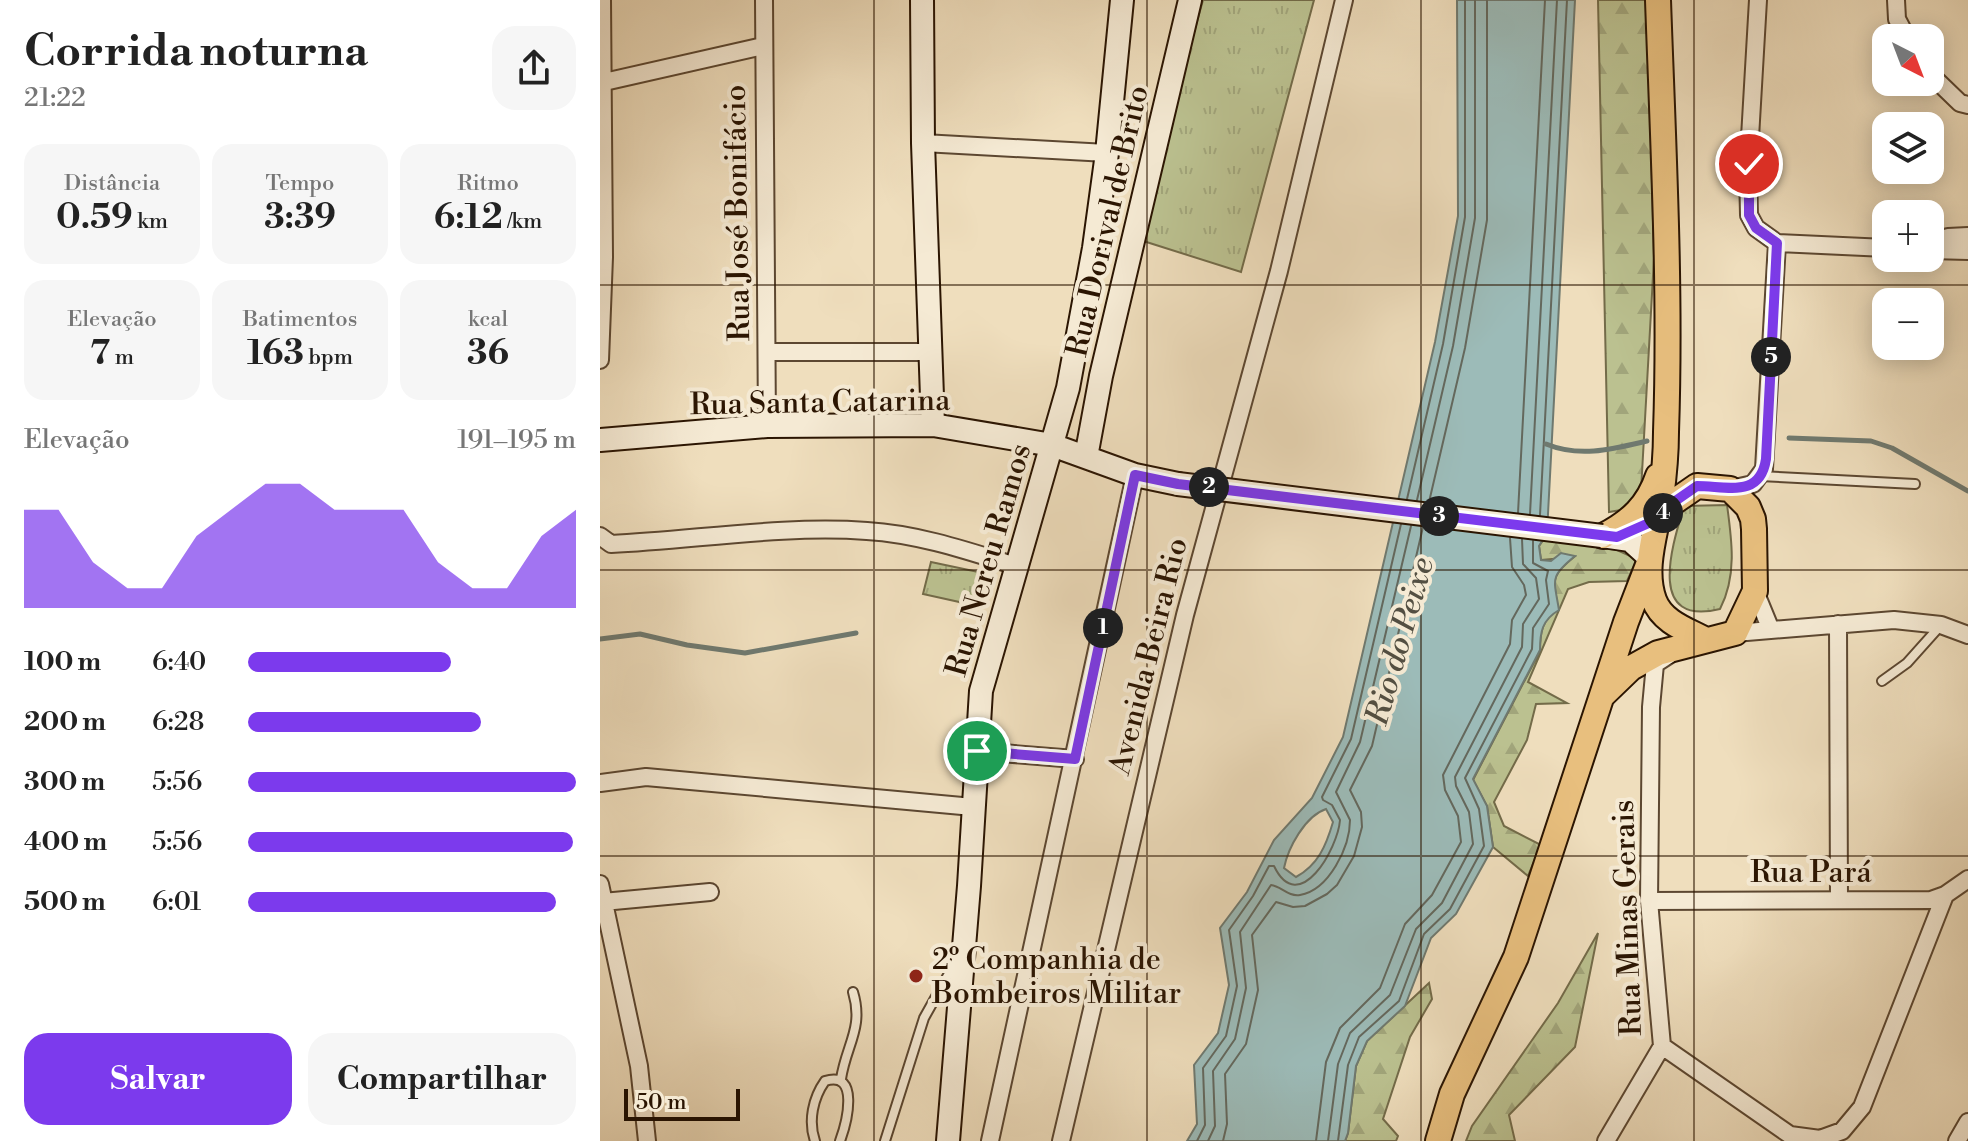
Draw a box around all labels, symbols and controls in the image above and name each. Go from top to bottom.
text: Corrida noturna [24,24,368,79]
north arrow [1872,24,1944,96]
map controls [1872,24,1944,360]
button: share [492,26,576,110]
text: 21:22 [24,82,86,114]
street label: Rua Dorival de Brito [1058,82,1158,361]
street label: Rua José Bonifácio [717,84,759,342]
button: layers [1872,112,1944,184]
pin [1715,130,1783,198]
icon: check [1727,142,1771,186]
text: Distância [64,170,160,197]
text: Tempo [266,170,334,197]
text: Ritmo [457,170,519,197]
text: 0.59 [56,197,133,239]
text: 3:39 [264,197,336,239]
text: 6:12 [434,197,503,239]
button: + [1872,200,1944,272]
text: km [133,208,168,235]
text: /km [503,208,542,235]
button: − [1872,288,1944,360]
text: Elevação [67,306,157,333]
text: Batimentos [243,306,357,333]
text: kcal [468,306,508,333]
text: 7 [90,333,110,375]
text: 163 [247,333,304,375]
text: 36 [467,333,509,375]
pin: 5 [1751,337,1791,377]
text: 5 [1764,343,1778,370]
text: m [110,344,134,371]
text: bpm [304,344,353,371]
street label: Rua Santa Catarina [689,382,951,424]
text: Elevação [24,424,130,456]
text: 191–195 m [457,424,576,456]
street label: Rua Nereu Ramos [938,440,1040,681]
pin: 2 [1189,467,1229,507]
text: 2 [1202,473,1216,500]
pin: 4 [1643,493,1683,533]
pin: 3 [1419,496,1459,536]
text: 4 [1656,499,1670,526]
text: 3 [1432,502,1446,529]
street label: Avenida Beira Rio [1101,534,1197,780]
water label: Rio do Peixe [1357,553,1443,731]
pin: 1 [1083,608,1123,648]
text: 1 [1098,614,1108,641]
text: 100 m [24,646,101,678]
text: 6:40 [152,646,206,678]
text: 200 m [24,706,106,738]
text: 6:28 [152,706,204,738]
pin [943,717,1011,785]
icon: arrive [955,729,999,773]
text: 300 m [24,766,105,798]
text: 5:56 [152,766,202,798]
street label: Rua Minas Gerais [1605,799,1651,1037]
text: 400 m [24,826,107,858]
text: 5:56 [152,826,202,858]
street label: Rua Pará [1750,854,1872,892]
text: 500 m [24,886,106,918]
text: 6:01 [152,886,201,918]
place label: 2º Companhia de Bombeiros Militar [931,941,1181,1013]
marker: 2º Companhia de Bombeiros Militar [907,967,925,985]
button: Salvar [24,1033,292,1125]
button: Compartilhar [308,1033,576,1125]
scale bar [624,1085,740,1121]
text: 50 m [636,1089,687,1116]

